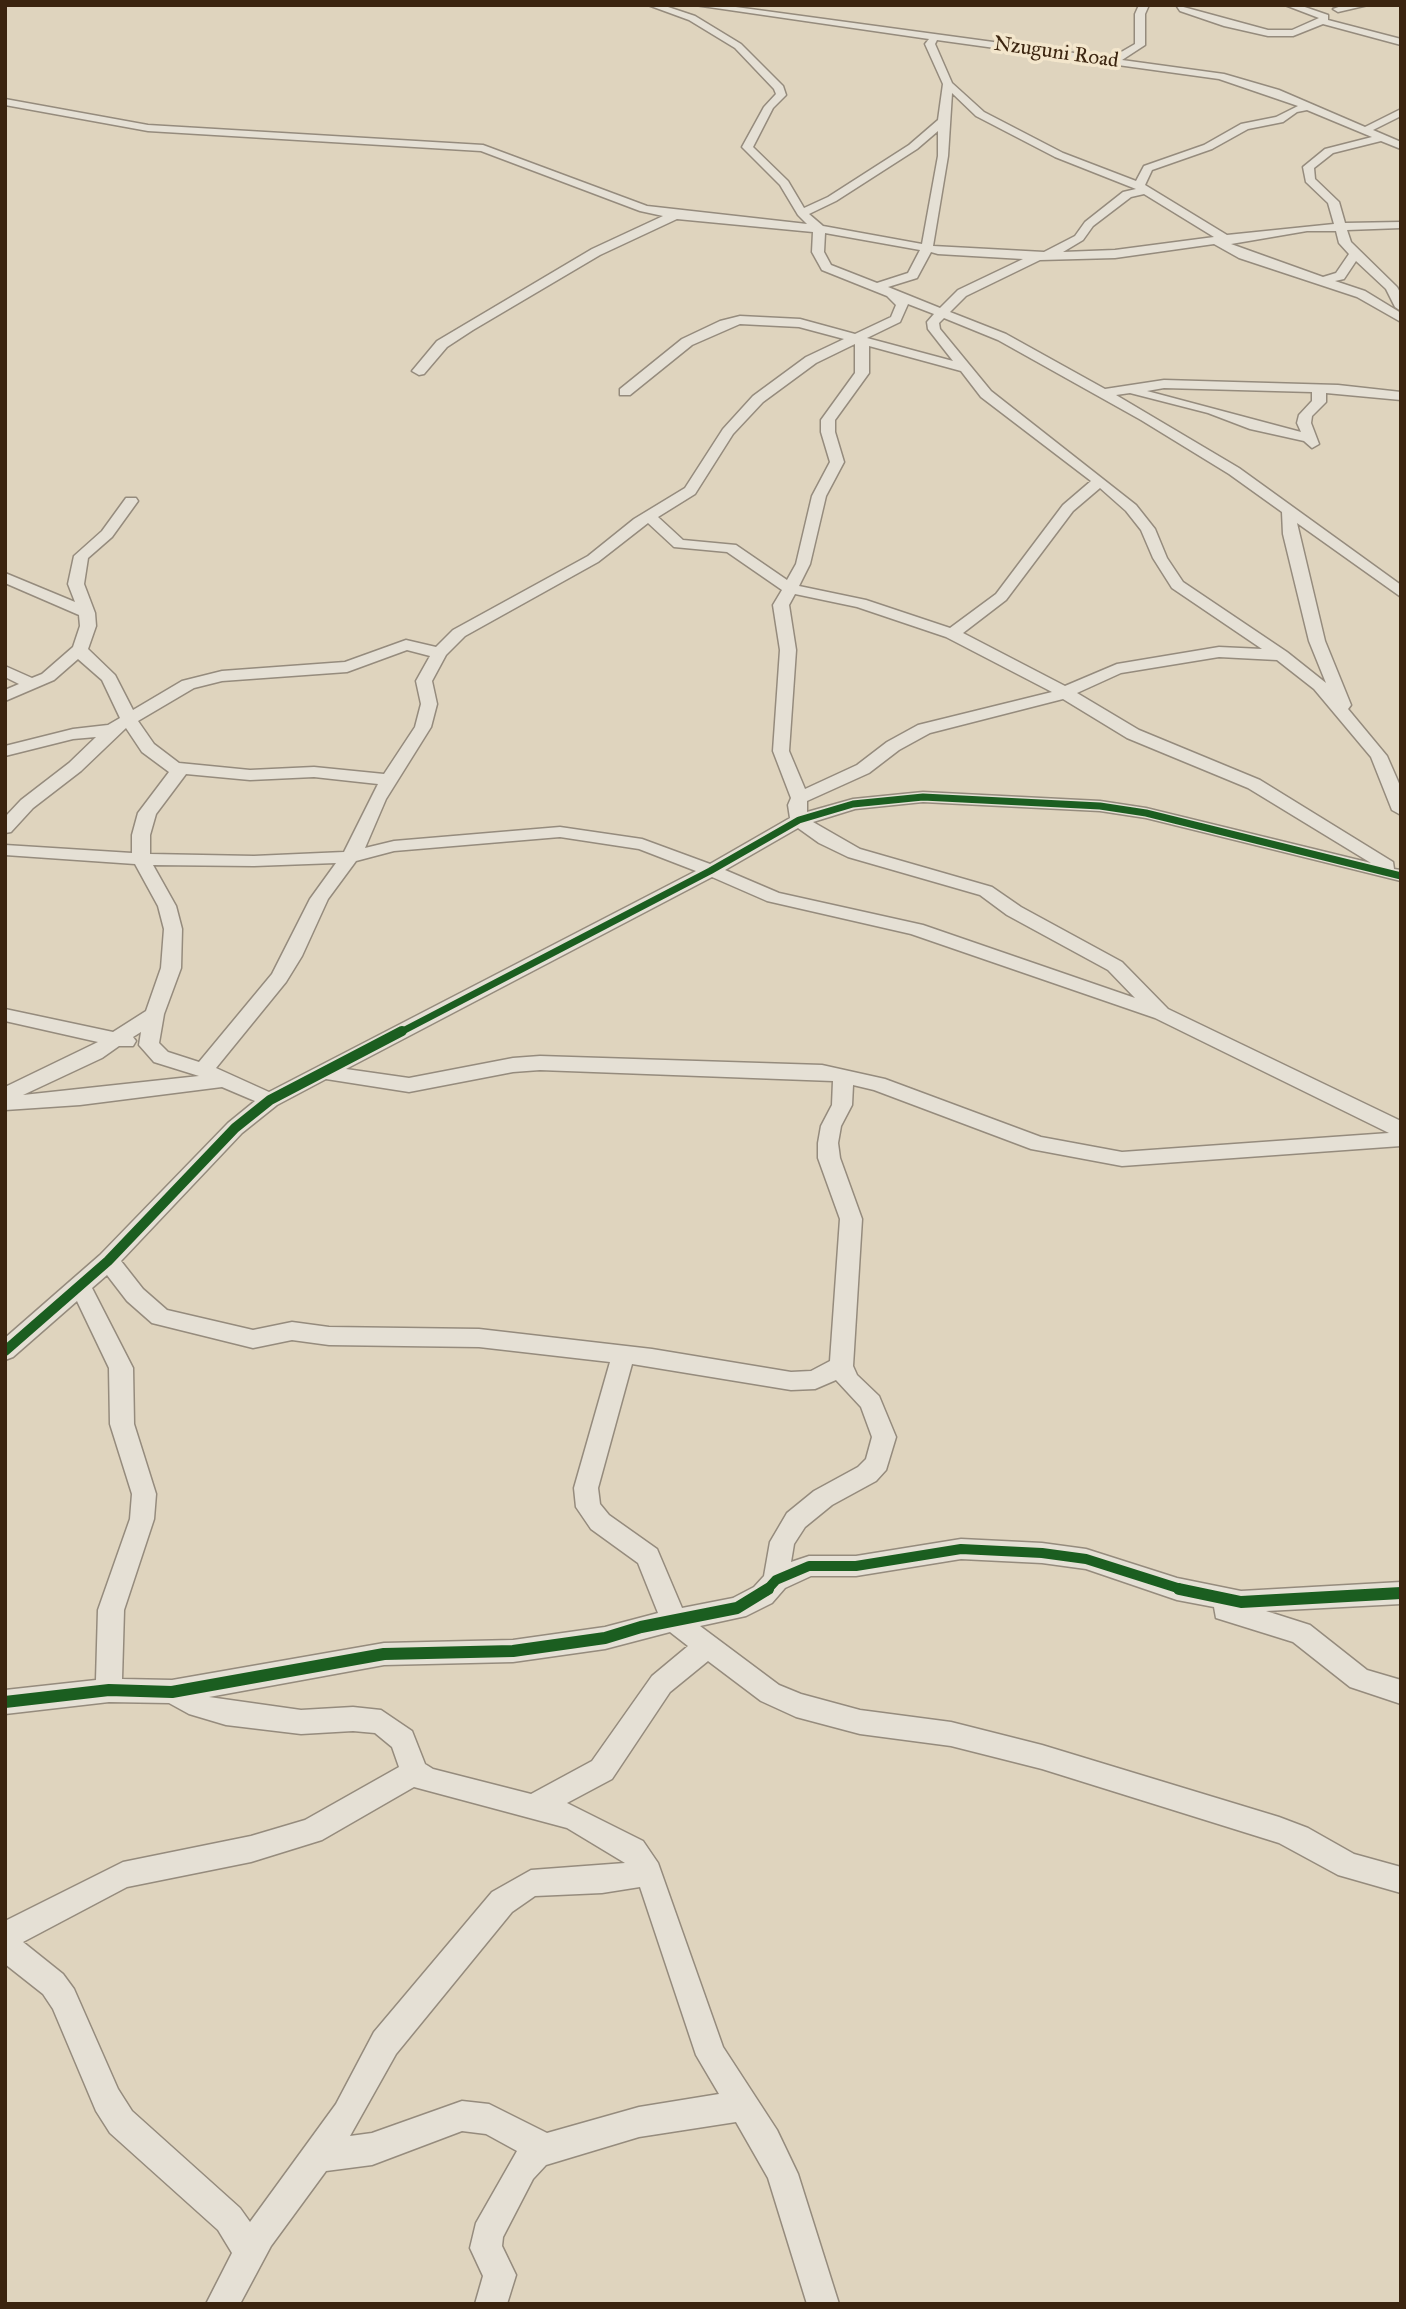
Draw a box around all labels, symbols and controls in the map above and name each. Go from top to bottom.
street label: Nzuguni Road [992,32,1120,74]

